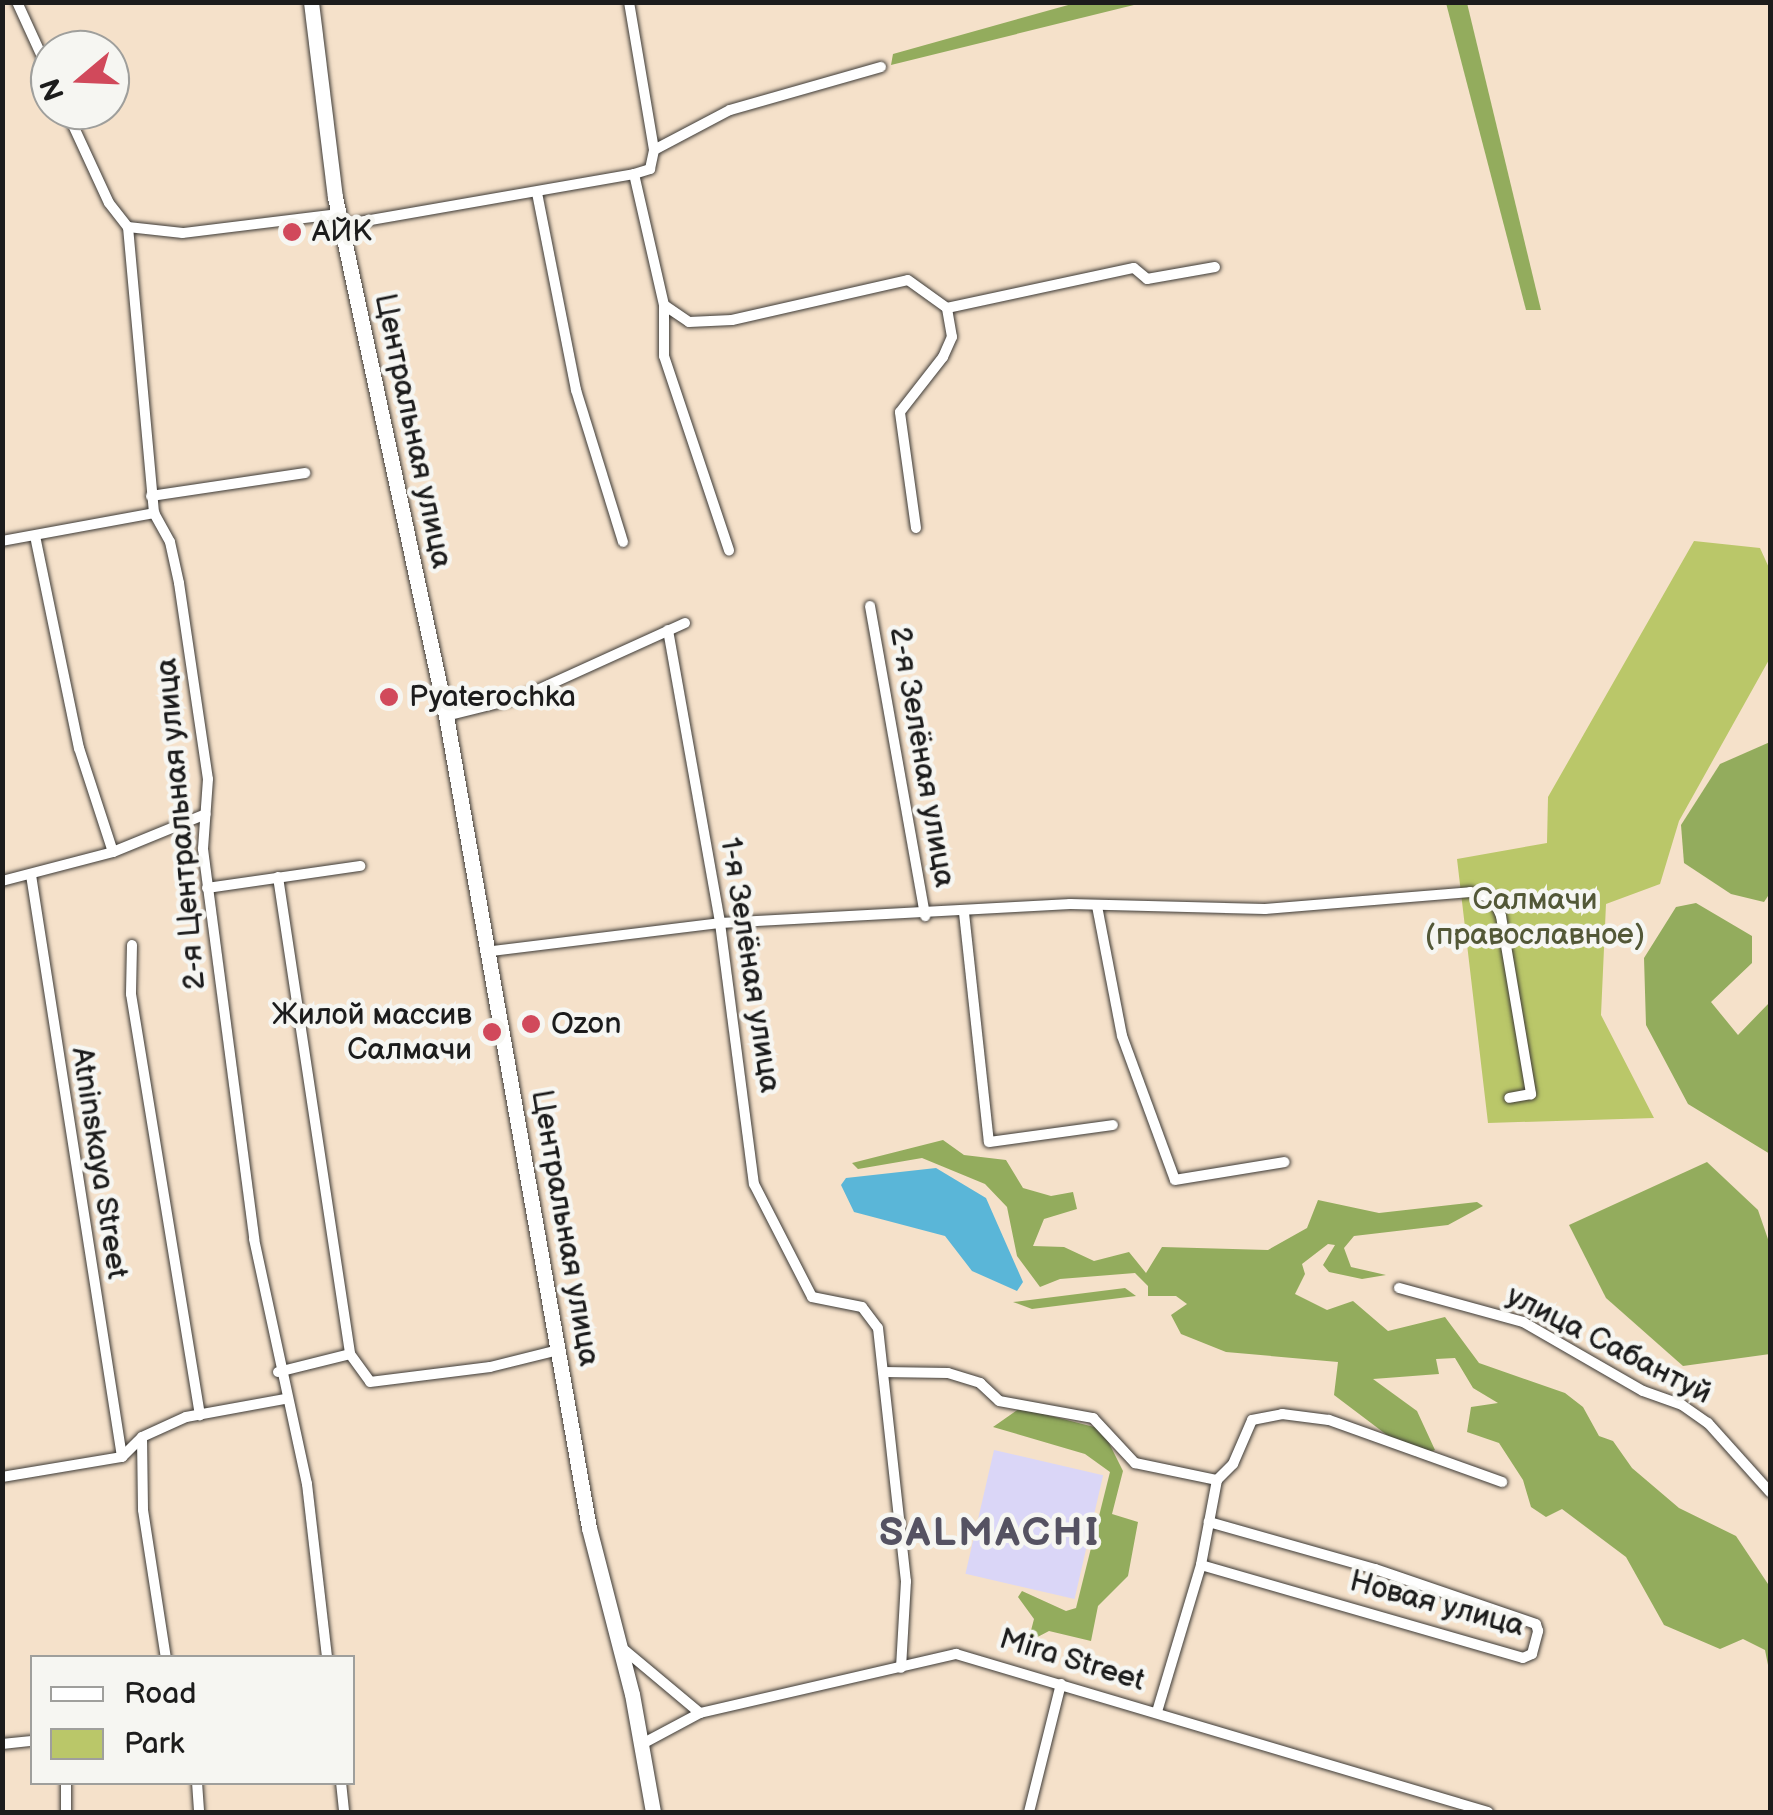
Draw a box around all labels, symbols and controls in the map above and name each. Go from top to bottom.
north arrow [30,30,130,130]
text: N [34,74,72,105]
place label: АЙК [312,214,372,250]
marker: АЙК [281,221,303,243]
street label: Центральная улица [366,290,460,572]
street label: 2-я Зелёная улица [881,624,963,890]
street label: 2-я Центральная улица [149,657,213,991]
place label: Pyaterochka [409,679,576,715]
marker: Pyaterochka [378,686,400,708]
street label: 1-я Зелёная улица [712,835,788,1095]
park label: Салмачи (православное) [1425,882,1645,952]
place label: Жилой массив Салмачи [272,997,472,1068]
place label: Ozon [551,1006,621,1042]
marker: Ozon [520,1013,542,1035]
marker: Жилой массив Салмачи [481,1021,503,1043]
street label: Atninskaya Street [63,1044,135,1282]
street label: Центральная улица [523,1087,607,1369]
street label: улица Сабантуй [1500,1278,1718,1412]
district label: SALMACHI [879,1509,1101,1557]
street label: Новая улица [1346,1563,1528,1645]
street label: Mira Street [995,1621,1149,1699]
legend [30,1655,355,1785]
text: Road [124,1676,197,1712]
text: Park [124,1726,184,1762]

